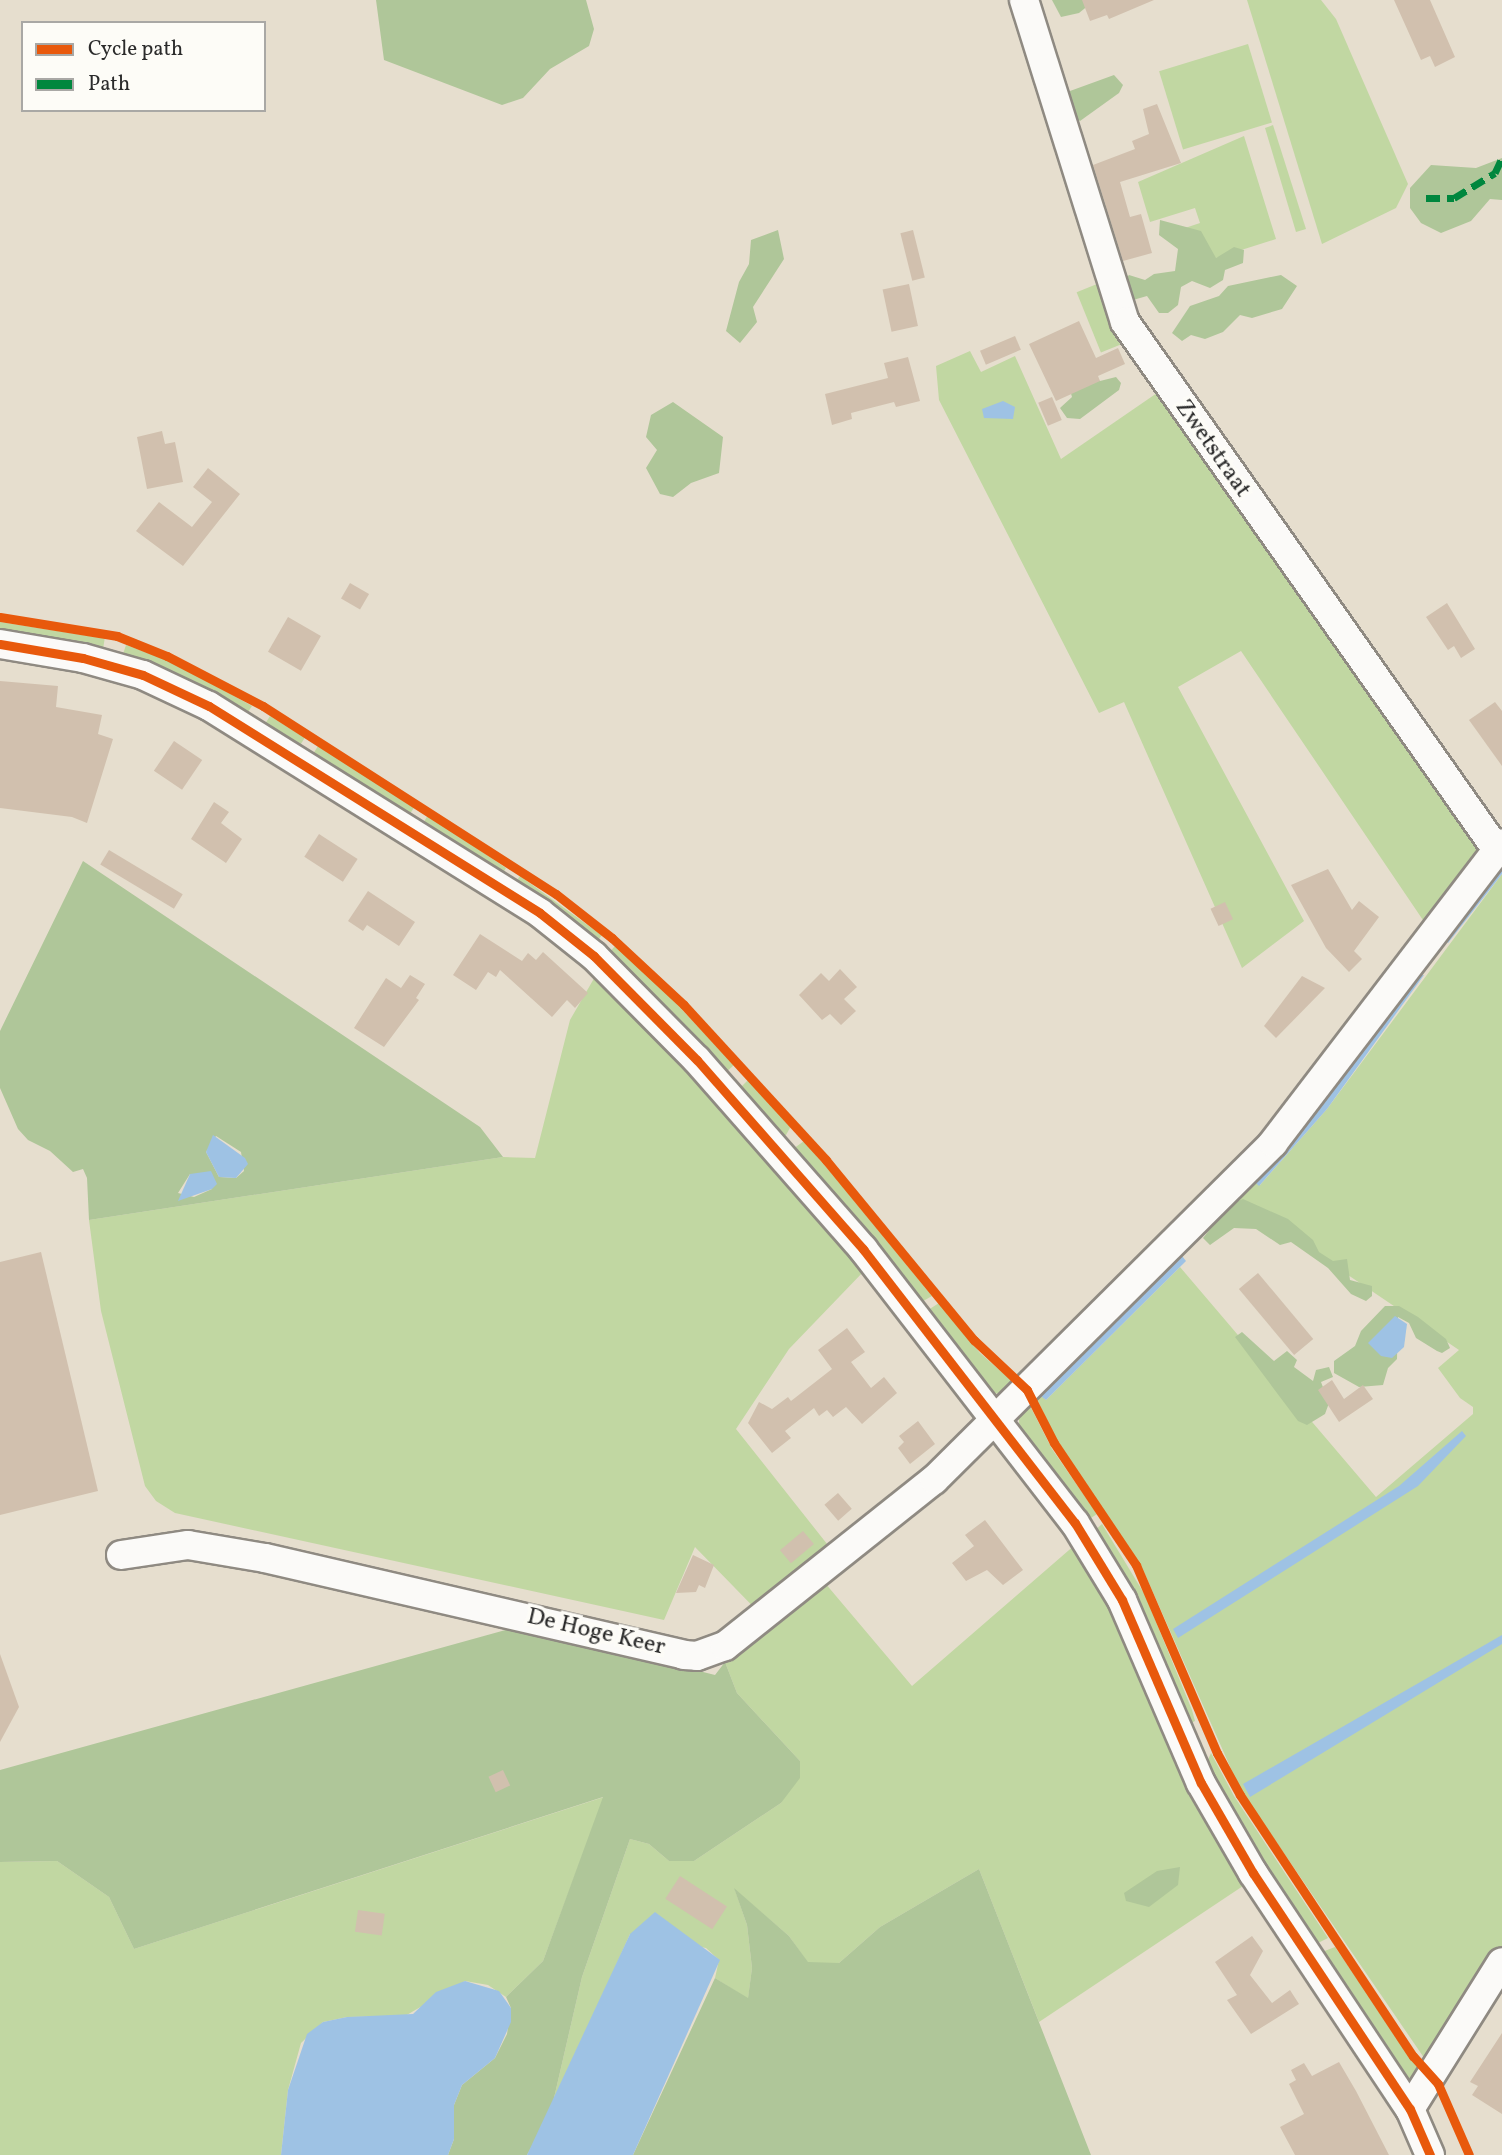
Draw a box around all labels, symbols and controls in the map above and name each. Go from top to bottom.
legend [21,21,266,112]
text: Cycle path [88,35,183,64]
text: Path [88,70,130,99]
street label: Zwetstraat [1168,395,1256,503]
street label: De Hoge Keer [524,1603,668,1663]

